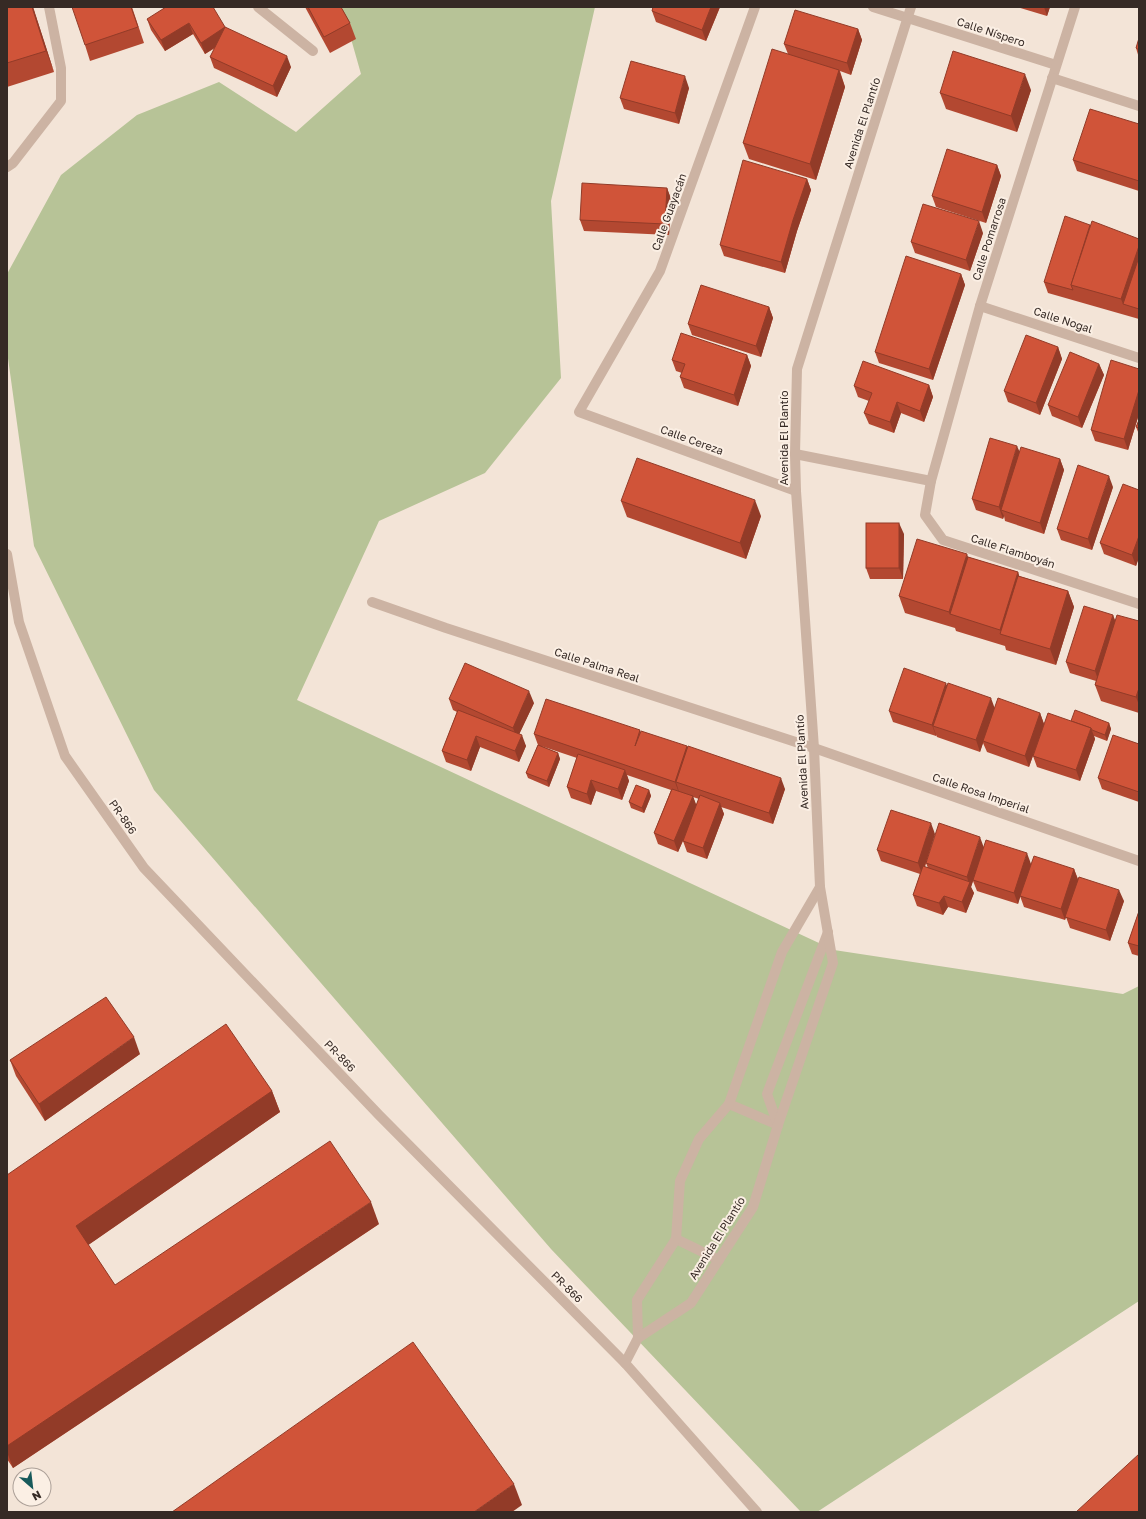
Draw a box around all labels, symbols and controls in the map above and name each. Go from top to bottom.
street label: Calle Níspero [955,14,1027,49]
street label: Avenida El Plantío [841,75,883,170]
street label: Calle Guayacán [649,171,689,252]
street label: Calle Pomarrosa [969,196,1008,282]
street label: Calle Nogal [1032,304,1095,335]
street label: Avenida El Plantío [777,390,790,486]
street label: Calle Cereza [659,422,725,457]
street label: Calle Flamboyán [969,531,1057,570]
street label: Calle Palma Real [553,645,642,685]
street label: Avenida El Plantío [793,714,810,810]
street label: Calle Rosa Imperial [931,770,1032,815]
street label: PR-866 [107,797,140,837]
street label: PR-866 [322,1037,359,1074]
street label: Avenida El Plantío [686,1194,747,1281]
street label: PR-866 [549,1268,586,1305]
north arrow [12,1467,52,1507]
text: N [30,1489,44,1504]

